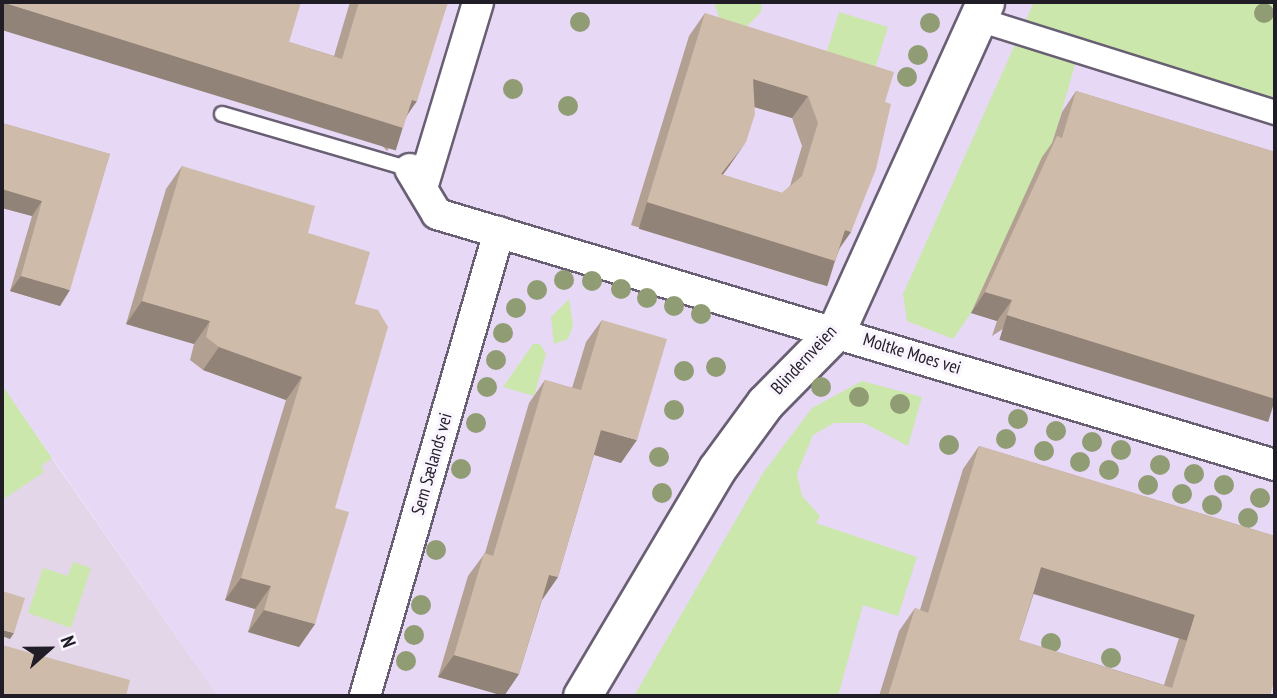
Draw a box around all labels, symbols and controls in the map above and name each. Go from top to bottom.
street label: Blindernveien [767,321,841,399]
street label: Moltke Moes vei [860,329,964,379]
street label: Sem Sælands vei [407,410,457,518]
north arrow [14,614,84,684]
text: N [56,632,82,651]

